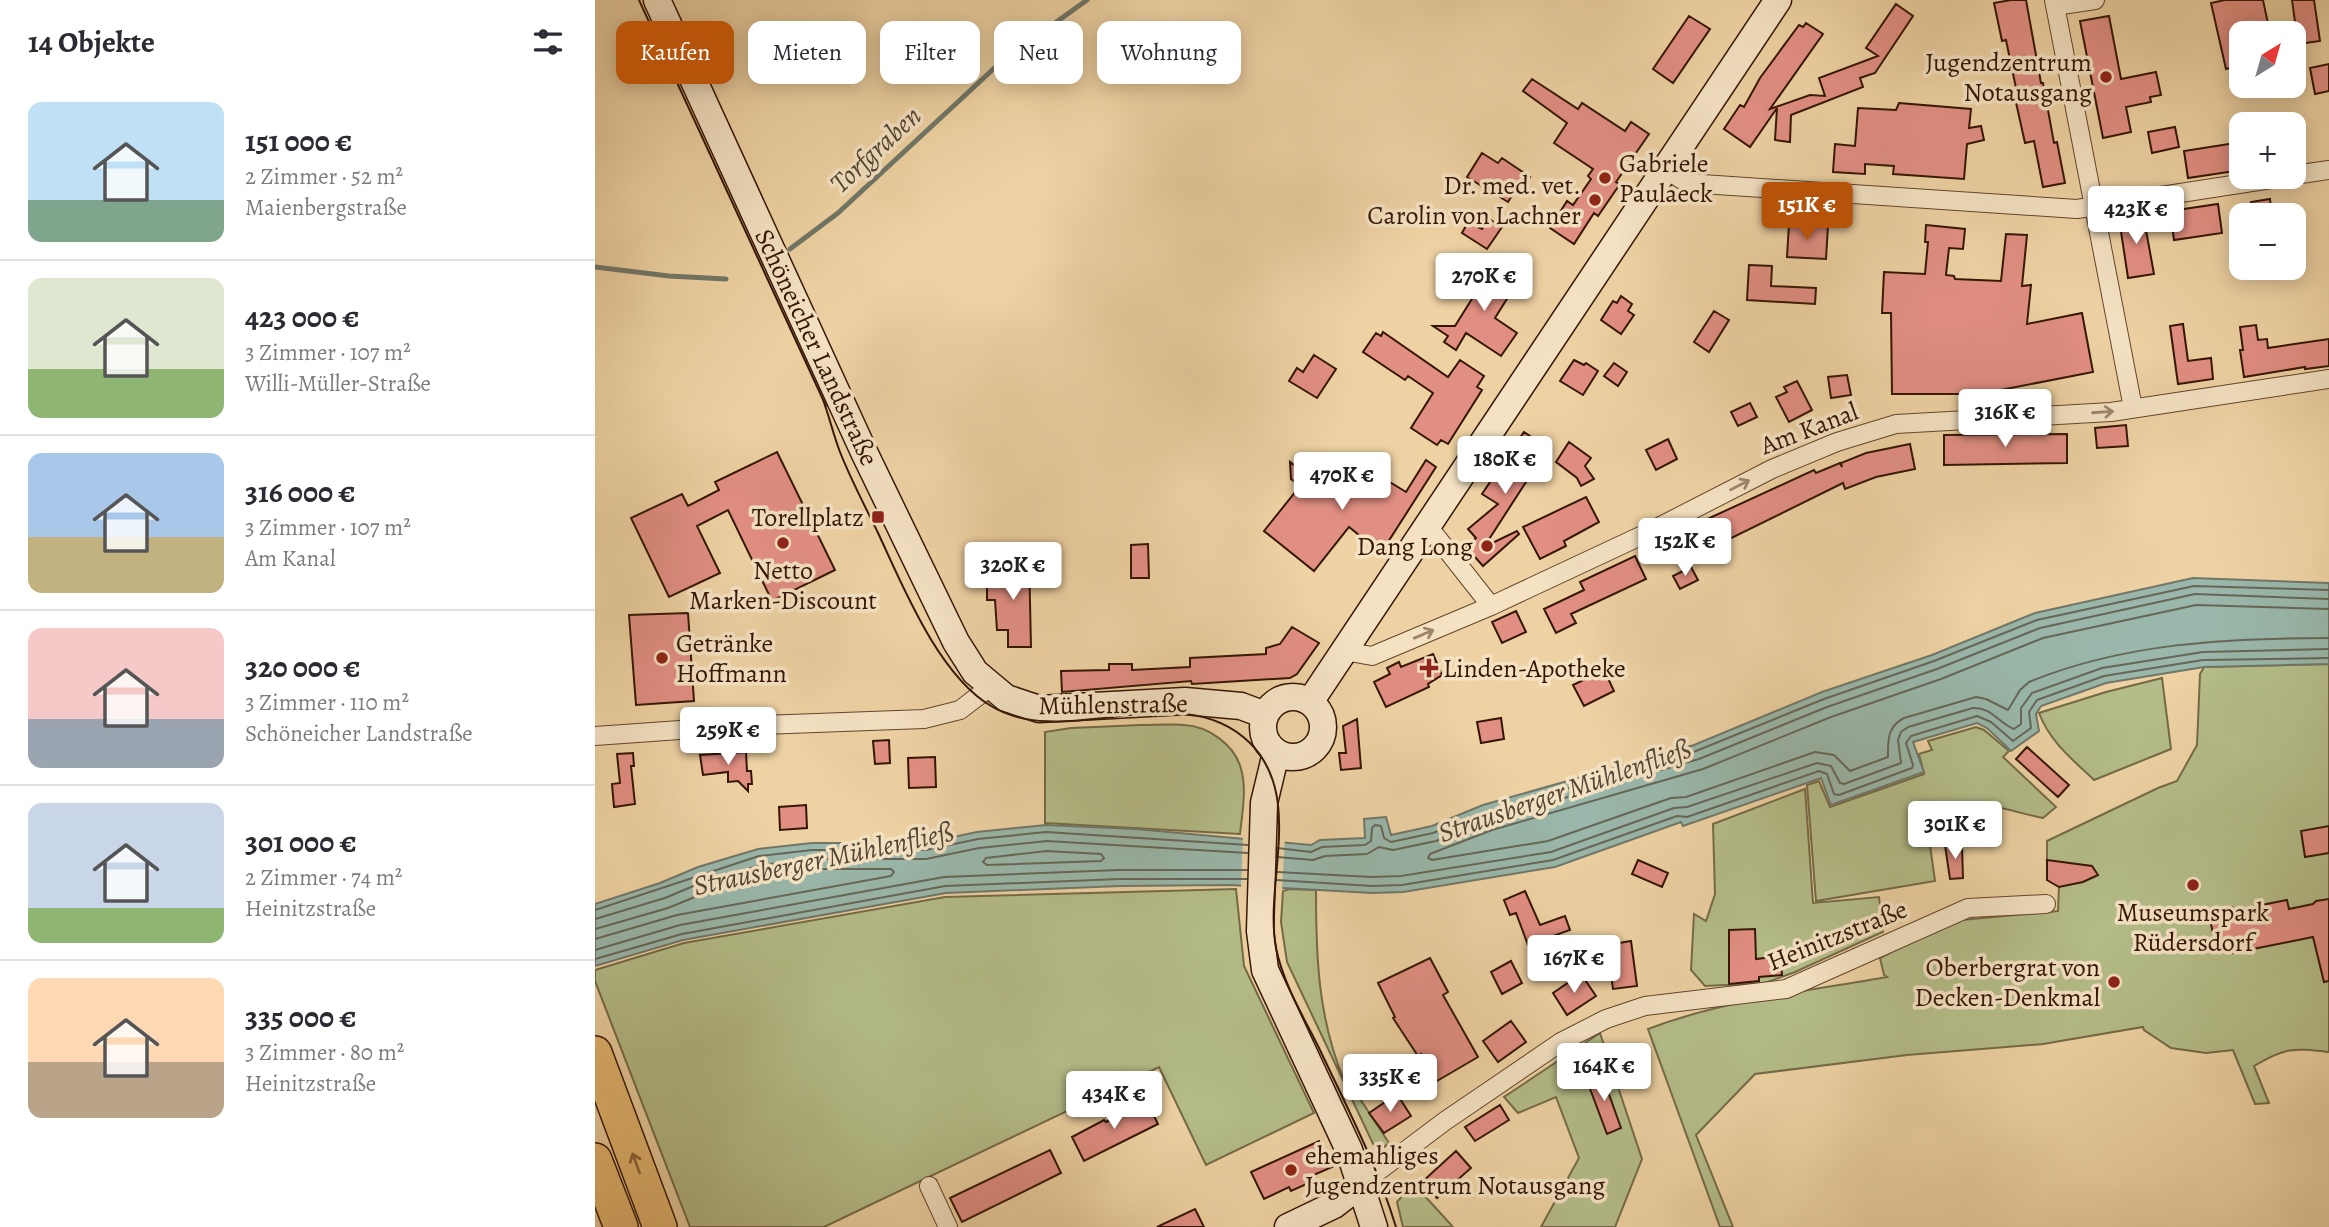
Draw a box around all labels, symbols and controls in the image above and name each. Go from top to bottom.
chip: Kaufen [616,21,734,84]
chip: Mieten [748,21,866,84]
chip: Filter [880,21,980,84]
chip: Neu [994,21,1083,84]
chip: Wohnung [1097,21,1241,84]
north arrow [2229,21,2307,98]
map controls [2229,21,2306,280]
text: 14 Objekte [28,22,155,62]
icon: filters [529,23,567,61]
place label: Jugendzentrum Notausgang [1925,45,2092,110]
marker: Jugendzentrum Notausgang [2098,69,2114,85]
water label: Torfgraben [822,98,930,202]
button: + [2229,112,2306,189]
text: 151 000 € [245,121,352,161]
icon: home [84,130,168,214]
place label: Gabriele Paulaeck [1619,146,1713,211]
text: 2 Zimmer · 52 m² [245,161,403,192]
place label: Dr. med. vet. Carolin von Lachner [1367,168,1581,233]
marker: Gabriele Paulaeck [1597,170,1613,186]
pin: 151K € [1750,182,1864,242]
pin: 423K € [2079,187,2193,246]
text: 151K € [1778,189,1836,220]
text: Maienbergstraße [245,192,407,223]
marker: Dr. med. vet. Carolin von Lachner [1587,192,1603,208]
text: 423K € [2104,193,2168,224]
button: − [2229,203,2306,280]
street label: Schöneicher Landstraße [746,223,887,471]
pin: 270K € [1427,254,1541,313]
text: 270K € [1452,260,1516,291]
text: 423 000 € [245,297,359,337]
icon: home [84,306,168,390]
text: 3 Zimmer · 107 m² [245,337,411,368]
text: Willi-Müller-Straße [245,368,431,399]
pin: 316K € [1948,390,2062,449]
street label: Am Kanal [1754,394,1863,464]
text: 316K € [1974,396,2036,427]
one-way arrow [2091,405,2113,418]
pin: 180K € [1448,436,1562,496]
text: 180K € [1473,443,1537,474]
pin: 470K € [1285,452,1399,512]
text: 470K € [1310,459,1374,490]
text: 316 000 € [245,472,356,512]
one-way arrow [1729,478,1750,491]
icon: home [84,481,168,565]
place label: Torellplatz [752,500,864,535]
marker: Torellplatz [870,509,886,525]
text: 3 Zimmer · 107 m² [245,512,411,543]
pin: 152K € [1628,518,1742,578]
text: 152K € [1654,525,1716,556]
place label: Dang Long [1357,529,1473,564]
marker: Netto Marken-Discount [775,535,791,551]
marker: Dang Long [1479,538,1495,554]
pin: 320K € [956,542,1070,602]
text: Am Kanal [245,543,336,574]
text: 320K € [981,549,1045,580]
place label: Netto Marken-Discount [689,553,877,618]
place label: Getränke Hoffmann [676,626,787,691]
one-way arrow [1413,627,1434,640]
text: 320 000 € [245,647,360,687]
marker: Getränke Hoffmann [654,650,670,666]
place label: Linden-Apotheke [1443,651,1626,686]
icon: home [84,656,168,740]
marker: Linden-Apotheke [1421,660,1437,676]
street label: Mühlenstraße [1038,686,1188,723]
text: 3 Zimmer · 110 m² [245,687,409,718]
pin: 259K € [671,708,785,767]
text: 259K € [696,714,760,745]
text: Schöneicher Landstraße [245,718,473,749]
water label: Strausberger Mühlenfließ [1433,730,1696,852]
pin: 301K € [1898,802,2012,861]
text: 301K € [1924,808,1986,839]
water label: Strausberger Mühlenfließ [690,813,957,905]
text: 301 000 € [245,822,357,862]
icon: home [84,831,168,915]
text: 2 Zimmer · 74 m² [245,862,402,893]
marker: Museumspark Rüdersdorf [2185,877,2201,893]
street label: Heinitzstraße [1762,892,1912,979]
text: Heinitzstraße [245,893,376,924]
place label: Museumspark Rüdersdorf [2117,895,2269,960]
pin: 167K € [1517,936,1631,995]
text: 167K € [1543,942,1605,973]
place label: Oberbergrat von Decken-Denkmal [1914,950,2100,1015]
marker: Oberbergrat von Decken-Denkmal [2106,974,2122,990]
text: 335 000 € [245,997,357,1037]
icon: home [84,1006,168,1090]
text: 3 Zimmer · 80 m² [245,1037,404,1068]
pin: 164K € [1547,1044,1661,1103]
text: 164K € [1573,1050,1635,1081]
pin: 335K € [1333,1054,1447,1114]
text: 335K € [1359,1061,1421,1092]
text: Heinitzstraße [245,1068,376,1099]
pin: 434K € [1057,1072,1171,1131]
text: 434K € [1082,1078,1146,1109]
place label: ehemahliges Jugendzentrum Notausgang [1305,1138,1605,1203]
one-way arrow [629,1153,641,1175]
marker: ehemahliges Jugendzentrum Notausgang [1283,1162,1299,1178]

